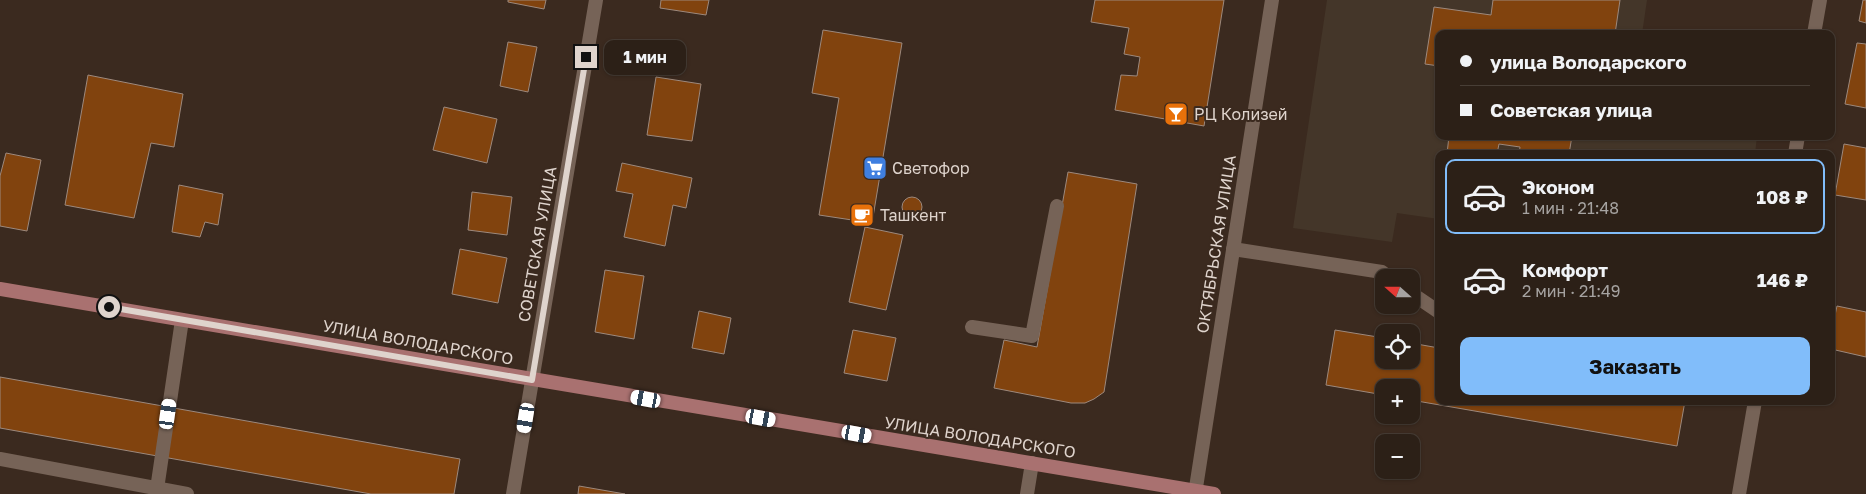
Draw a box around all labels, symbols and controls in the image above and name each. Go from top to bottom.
callout: 1 мин [604,40,686,74]
route end [575,46,597,68]
text: 1 мин [623,47,667,67]
text: улица Володарского [1490,50,1687,73]
text: Советская улица [1490,98,1652,121]
bar icon: РЦ Колизей [1163,101,1189,127]
place label: РЦ Колизей [1194,104,1288,124]
street label: ОКТЯБРЬСКАЯ УЛИЦА [1192,153,1240,335]
supermarket icon: Светофор [862,155,888,181]
place label: Светофор [892,158,970,178]
street label: СОВЕТСКАЯ УЛИЦА [513,164,561,323]
icon: car [1462,174,1507,219]
text: Эконом [1522,175,1594,198]
text: 108 ₽ [1756,185,1808,208]
text: 1 мин · 21:48 [1522,198,1619,218]
cafe icon: Ташкент [849,202,875,228]
place label: Ташкент [880,205,946,225]
icon: car [1462,257,1507,302]
text: Комфорт [1522,258,1608,281]
text: 146 ₽ [1757,268,1808,291]
north arrow [1375,269,1420,314]
map controls [1375,269,1420,479]
text: 2 мин · 21:49 [1522,281,1620,301]
route start [98,296,120,318]
street label: УЛИЦА ВОЛОДАРСКОГО [321,315,515,369]
button: locate [1375,324,1420,369]
button: Заказать [1460,337,1810,395]
button: + [1375,379,1420,424]
car [629,389,662,409]
car [158,398,177,430]
car [516,402,535,434]
car [744,408,777,428]
street label: УЛИЦА ВОЛОДАРСКОГО [883,412,1077,462]
car [840,424,873,444]
button: − [1375,434,1420,479]

